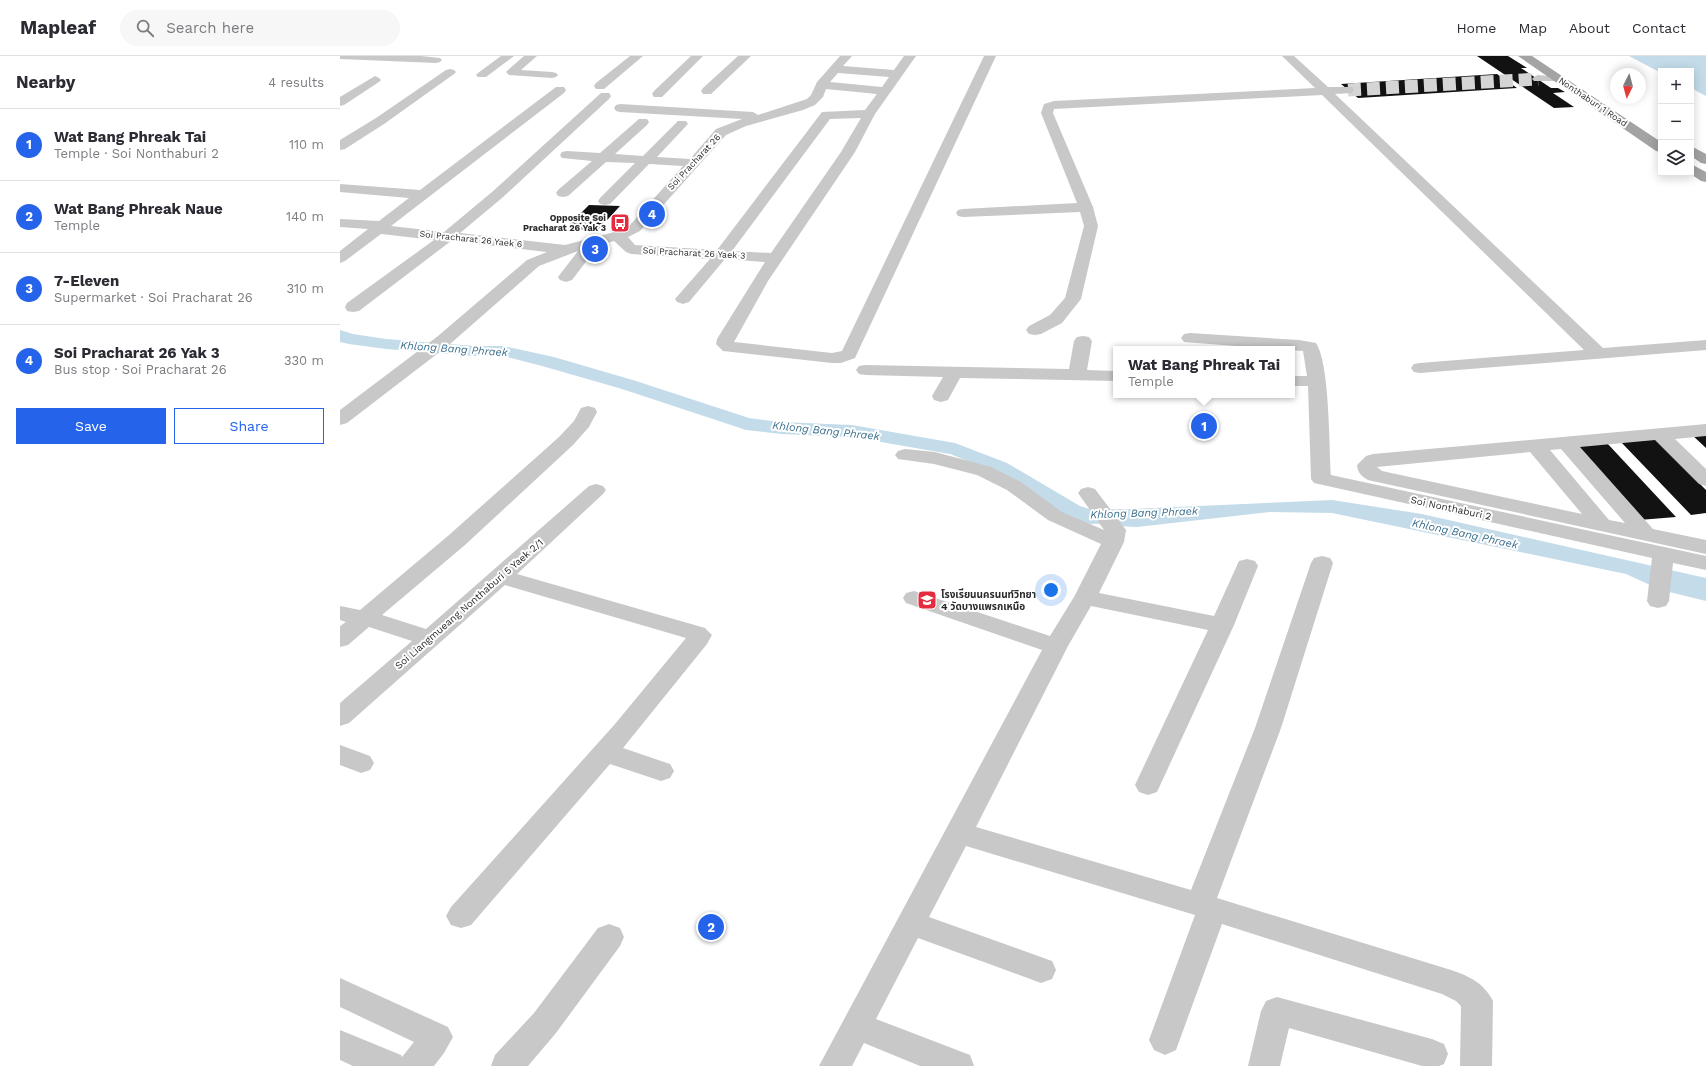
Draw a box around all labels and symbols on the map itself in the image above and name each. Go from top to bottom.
north arrow [1610,68,1646,104]
street label: Nonthaburi 1 Road [1557,75,1629,129]
street label: Soi Pracharat 26 [666,132,722,192]
pin: 4 [639,199,665,229]
bus stop icon: Opposite Soi Pracharat 26 Yak 3 [609,212,631,234]
place label: Opposite Soi Pracharat 26 Yak 3 [523,213,606,233]
street label: Soi Pracharat 26 Yaek 6 [419,229,523,249]
pin: 3 [582,234,608,264]
street label: Soi Pracharat 26 Yaek 3 [642,245,746,261]
water label: Khlong Bang Phraek [400,339,509,359]
pin: 1 [1191,411,1217,441]
water label: Khlong Bang Phraek [772,419,881,443]
street label: Soi Nonthaburi 2 [1410,494,1493,522]
water label: Khlong Bang Phraek [1090,505,1199,521]
water label: Khlong Bang Phraek [1411,516,1520,552]
street label: Soi Liangmueang Nonthaburi 5 Yaek 2/1 [393,537,545,671]
your location [1041,580,1061,600]
place label: โรงเรียนนครนนท์วิทยา 4 วัดบางแพรกเหนือ [941,588,1036,612]
school or university icon: โรงเรียนนครนนท์วิทยา 4 วัดบางแพรกเหนือ [916,589,938,611]
pin: 2 [698,912,724,942]

